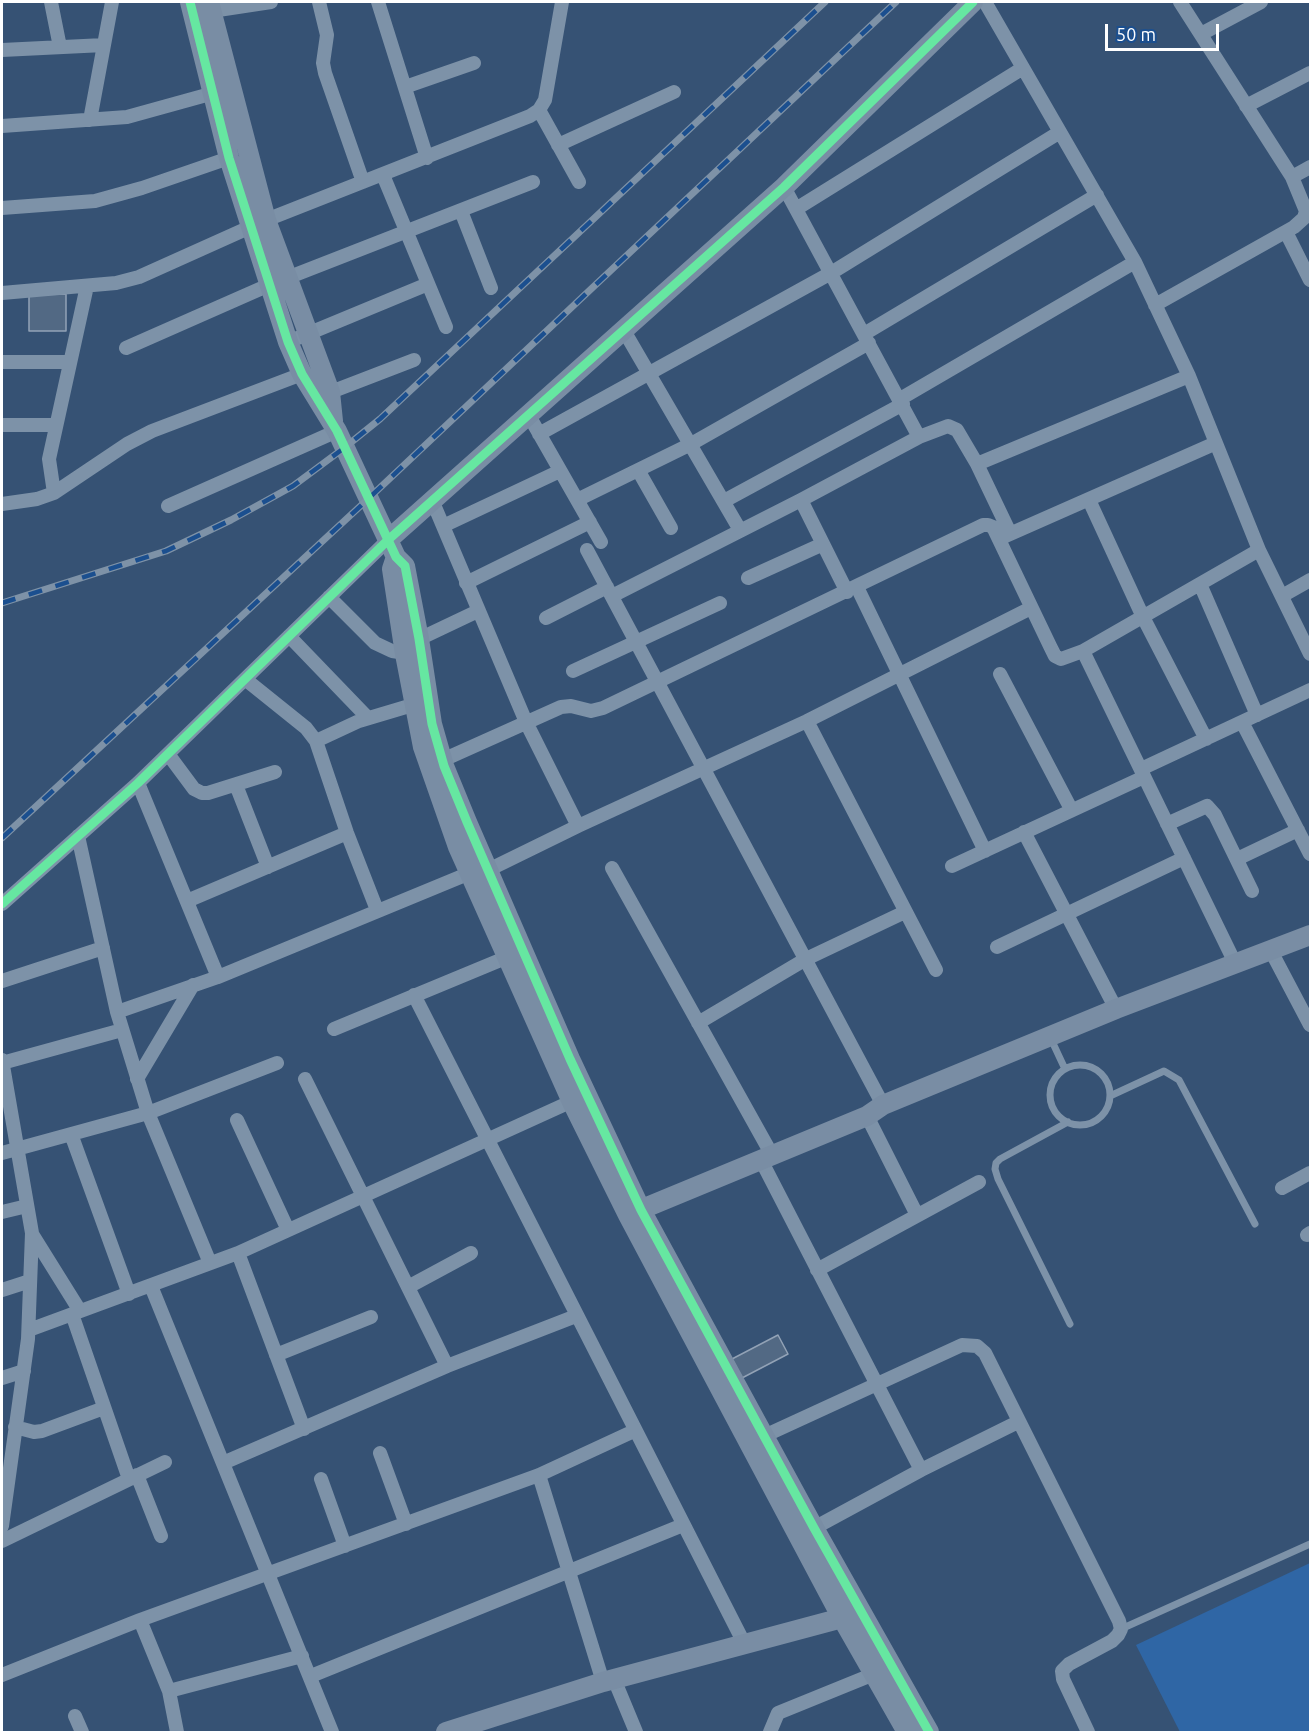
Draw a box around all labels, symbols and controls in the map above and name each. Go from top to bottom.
scale bar [1108,12,1222,50]
text: 50 m [1116,24,1156,44]

